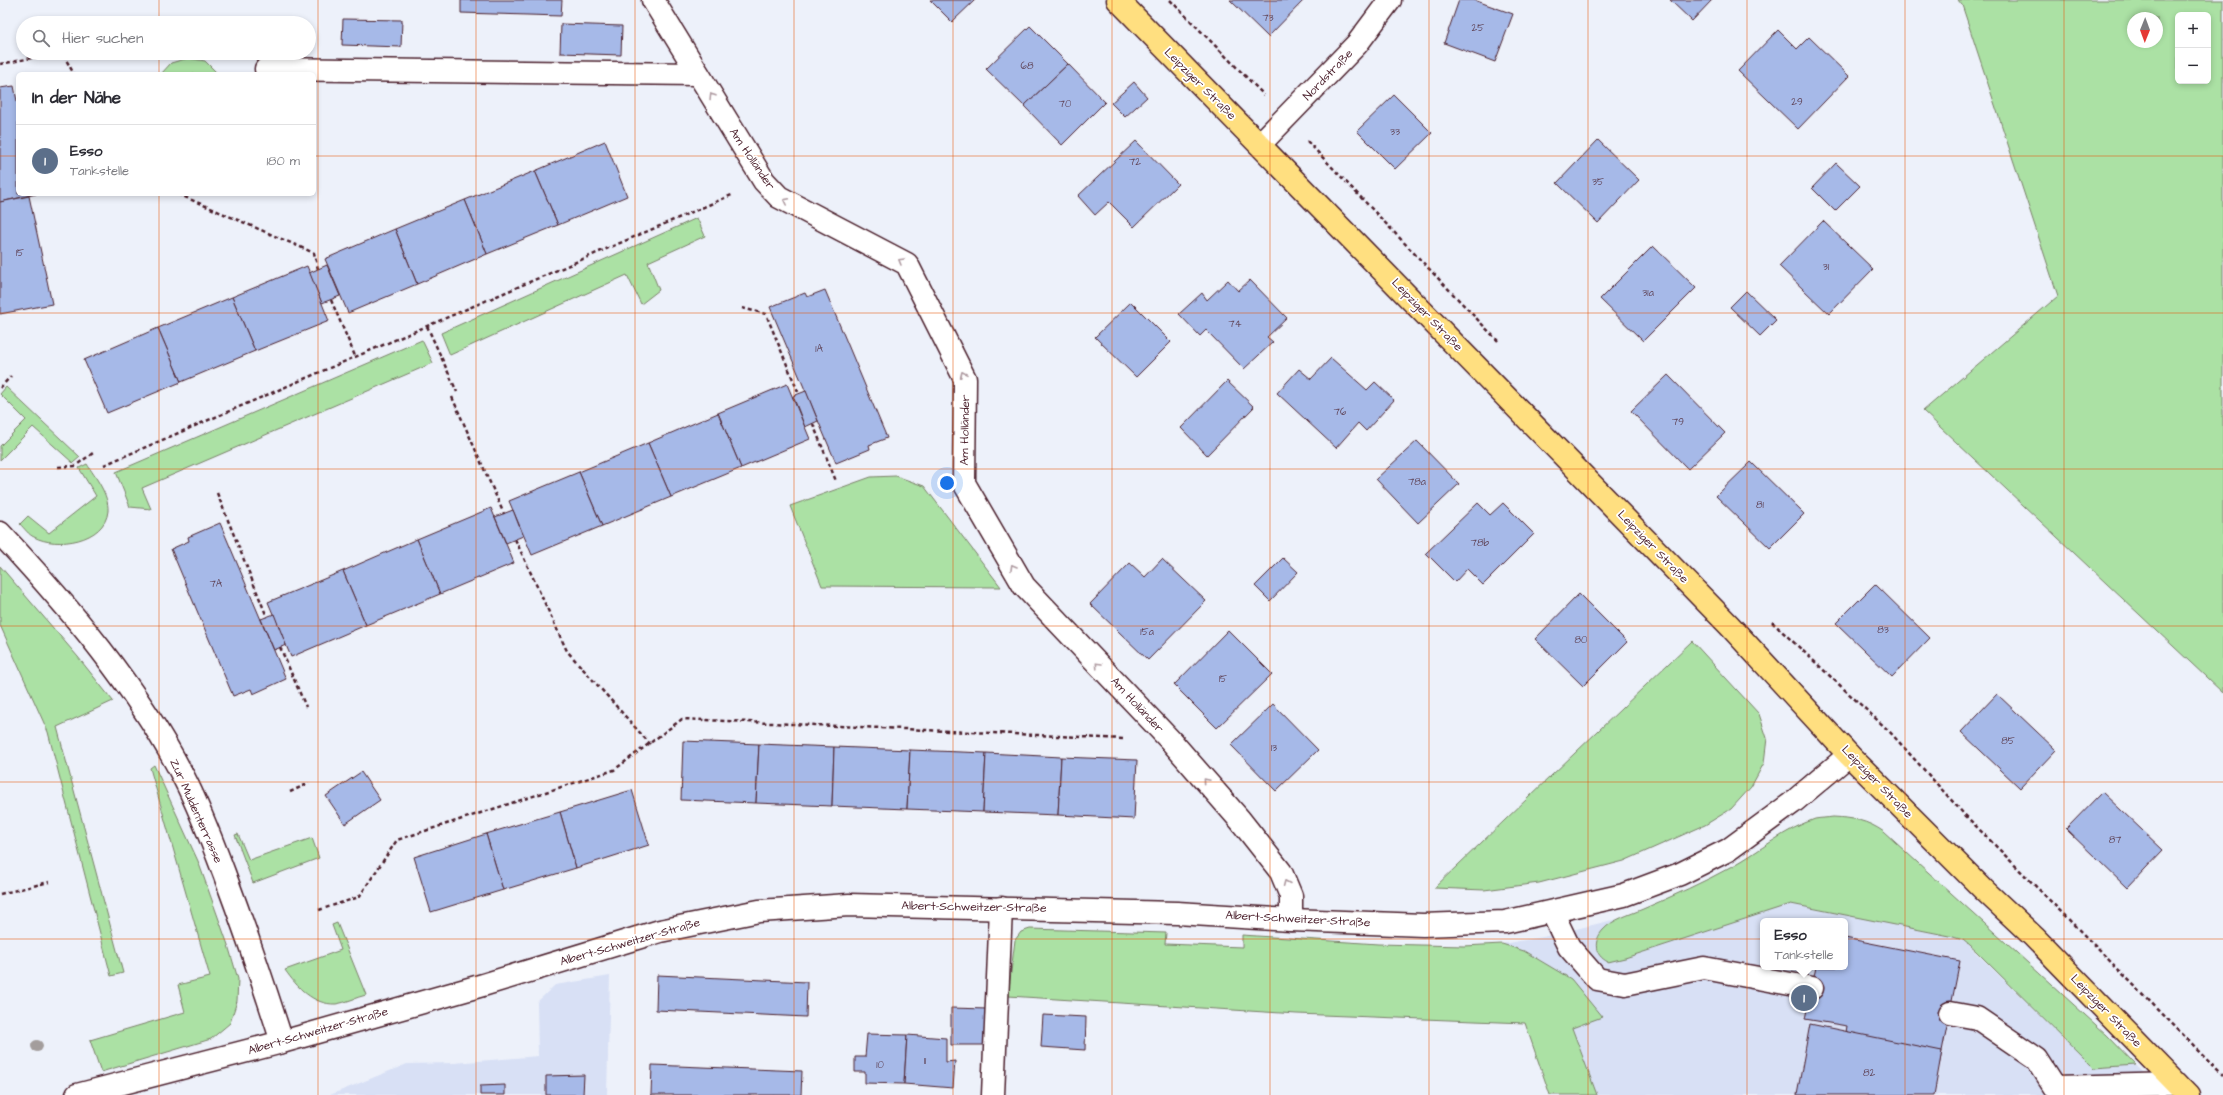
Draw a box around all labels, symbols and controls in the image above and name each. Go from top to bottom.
house number: 73 [1262,11,1274,25]
north arrow [2127,12,2163,48]
map controls [2175,12,2211,84]
button: + [2175,12,2211,48]
search box [16,16,316,60]
house number: 25 [1472,21,1484,35]
icon: search [30,27,52,49]
text: Hier suchen [62,28,143,49]
street label: Leipziger Straße [1160,44,1240,125]
street label: Nordstraße [1299,45,1357,105]
button: − [2175,48,2211,84]
house number: 68 [1021,59,1034,73]
text: In der Nähe [32,86,121,110]
one-way arrow [709,93,716,100]
house number: 29 [1791,95,1803,109]
house number: 70 [1059,97,1071,111]
street label: Am Holländer [725,125,779,193]
house number: 33 [1390,125,1400,139]
text: Esso [70,141,102,162]
text: 1 [44,152,46,170]
text: 180 m [266,152,300,170]
house number: 72 [1129,155,1141,169]
text: Tankstelle [70,162,129,180]
house number: 35 [1592,175,1604,189]
one-way arrow [783,198,791,206]
house number: 15 [16,246,24,260]
one-way arrow [898,258,905,266]
house number: 31 [1823,260,1830,274]
street label: Leipziger Straße [1387,275,1467,356]
house number: 31a [1642,286,1654,300]
house number: 74 [1229,317,1242,331]
house number: 1A [815,342,823,356]
one-way arrow [959,371,967,378]
street label: Am Holländer [956,394,974,466]
house number: 76 [1334,405,1347,419]
house number: 79 [1672,415,1684,429]
your location [937,473,957,493]
house number: 78a [1408,475,1426,489]
house number: 81 [1756,498,1765,512]
street label: Leipziger Straße [1613,507,1693,588]
house number: 78b [1471,536,1490,550]
one-way arrow [1011,564,1018,571]
house number: 7A [210,577,223,591]
house number: 83 [1877,623,1889,637]
house number: 15a [1140,625,1154,639]
house number: 80 [1575,633,1587,647]
one-way arrow [1096,662,1103,670]
house number: 15 [1219,672,1227,686]
street label: Am Holländer [1107,673,1168,737]
house number: 85 [2001,734,2015,748]
house number: 13 [1271,741,1277,755]
street label: Leipziger Straße [1837,742,1917,823]
street label: Zur Muldenterrasse [165,756,227,866]
one-way arrow [1203,778,1210,785]
house number: 87 [2109,833,2121,847]
one-way arrow [1282,879,1290,886]
street label: Albert-Schweitzer-Straße [901,897,1047,917]
street label: Albert-Schweitzer-Straße [1225,907,1371,931]
street label: Albert-Schweitzer-Straße [558,914,703,970]
popup [1760,918,1848,970]
text: Esso [1774,925,1807,946]
text: Tankstelle [1774,946,1834,964]
street label: Leipziger Straße [2066,971,2146,1052]
pin: 1 [1791,983,1817,1013]
street label: Albert-Schweitzer-Straße [246,1003,391,1059]
house number: 11 [924,1054,927,1068]
house number: 10 [876,1058,884,1072]
house number: 82 [1863,1066,1875,1080]

